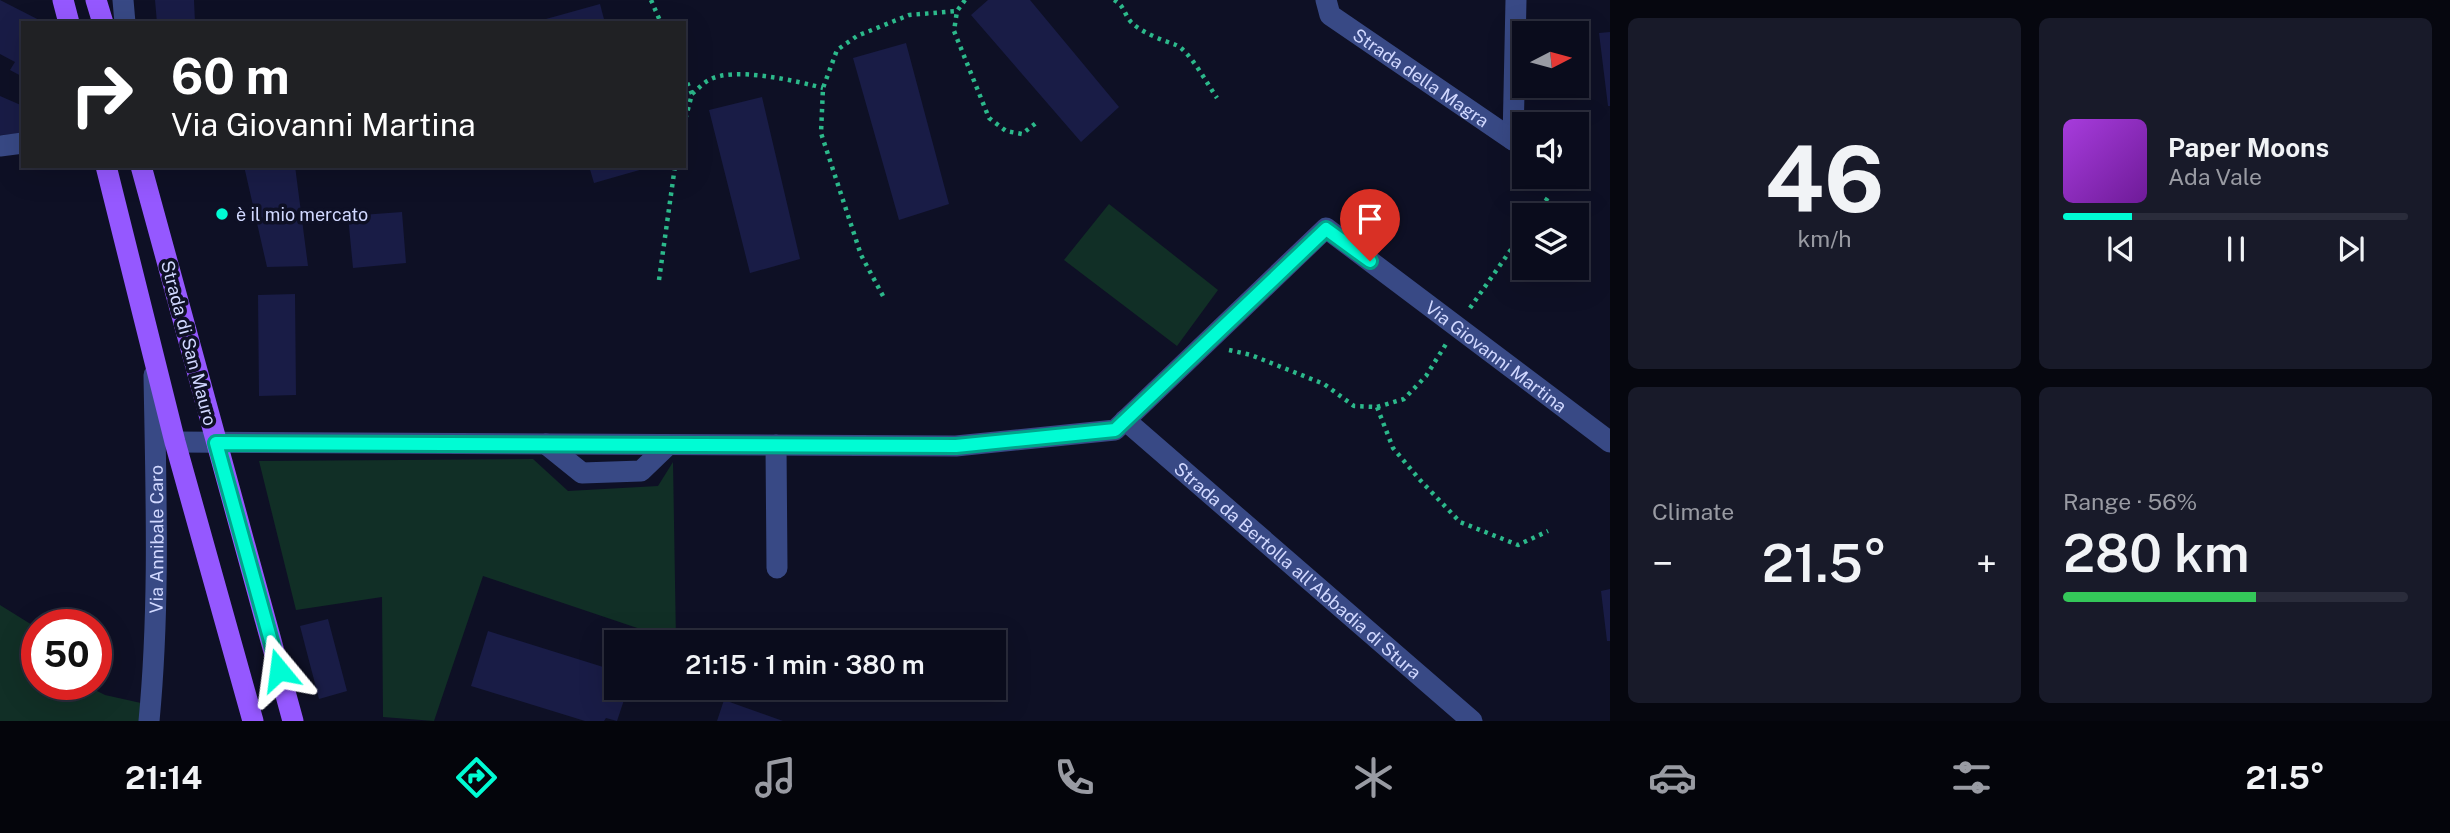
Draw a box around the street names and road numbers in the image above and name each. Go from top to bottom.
street label: Strada della Magra [1349,24,1493,131]
street label: Strada di San Mauro [157,258,221,428]
street label: Via Giovanni Martina [1421,296,1571,416]
street label: Strada da Bertolla all'Abbadia di Stura [1170,457,1426,683]
street label: Via Annibale Caro [145,465,167,614]

